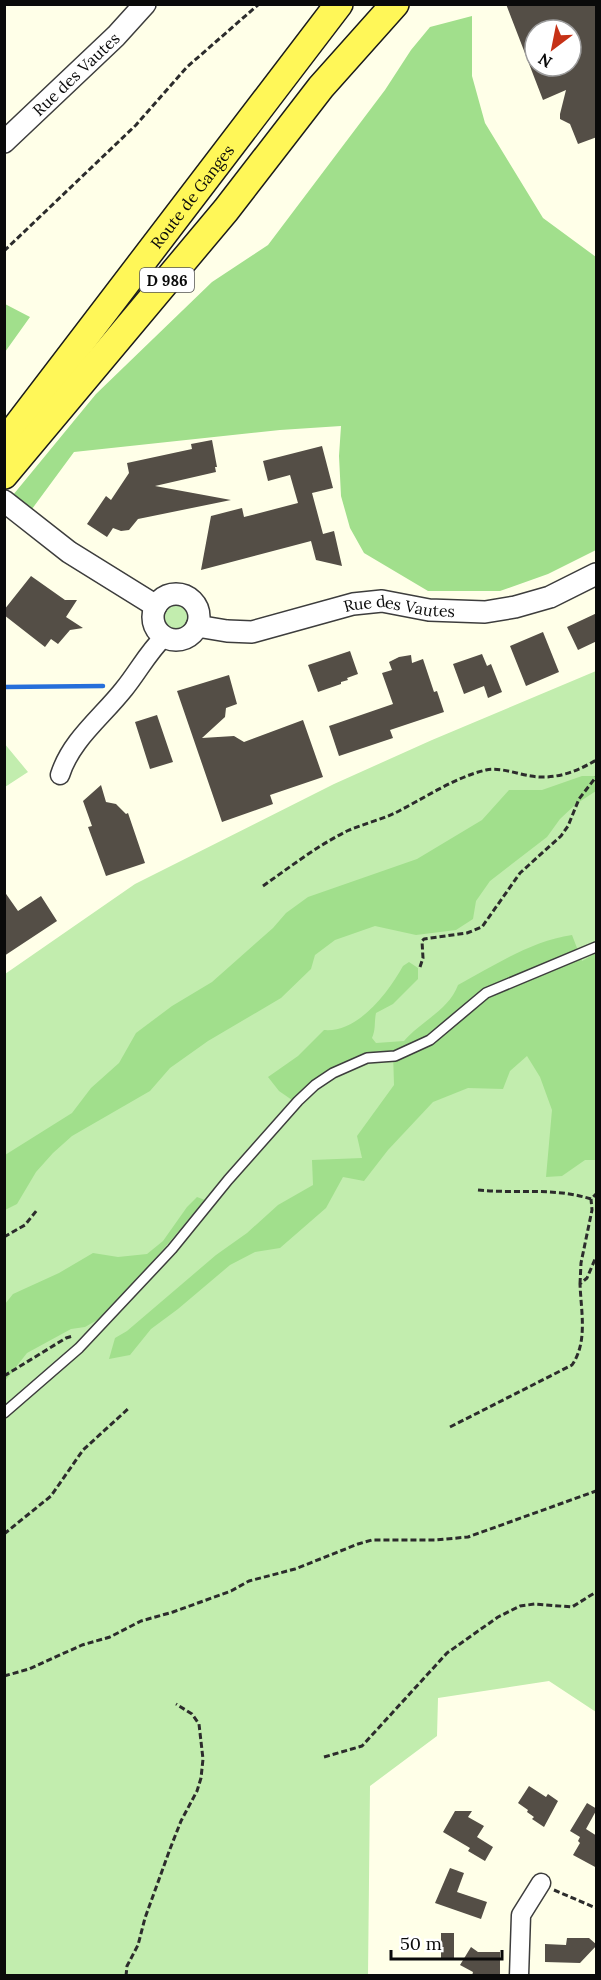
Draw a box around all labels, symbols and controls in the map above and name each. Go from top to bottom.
north arrow [523,18,583,78]
street label: Rue des Vautes [28,28,124,120]
text: N [535,49,556,72]
street label: Route de Ganges [146,141,238,253]
road number: D 986 [140,268,194,292]
street label: Rue des Vautes [341,591,455,621]
scale bar [391,1923,502,1961]
text: 50 m [400,1932,442,1955]

